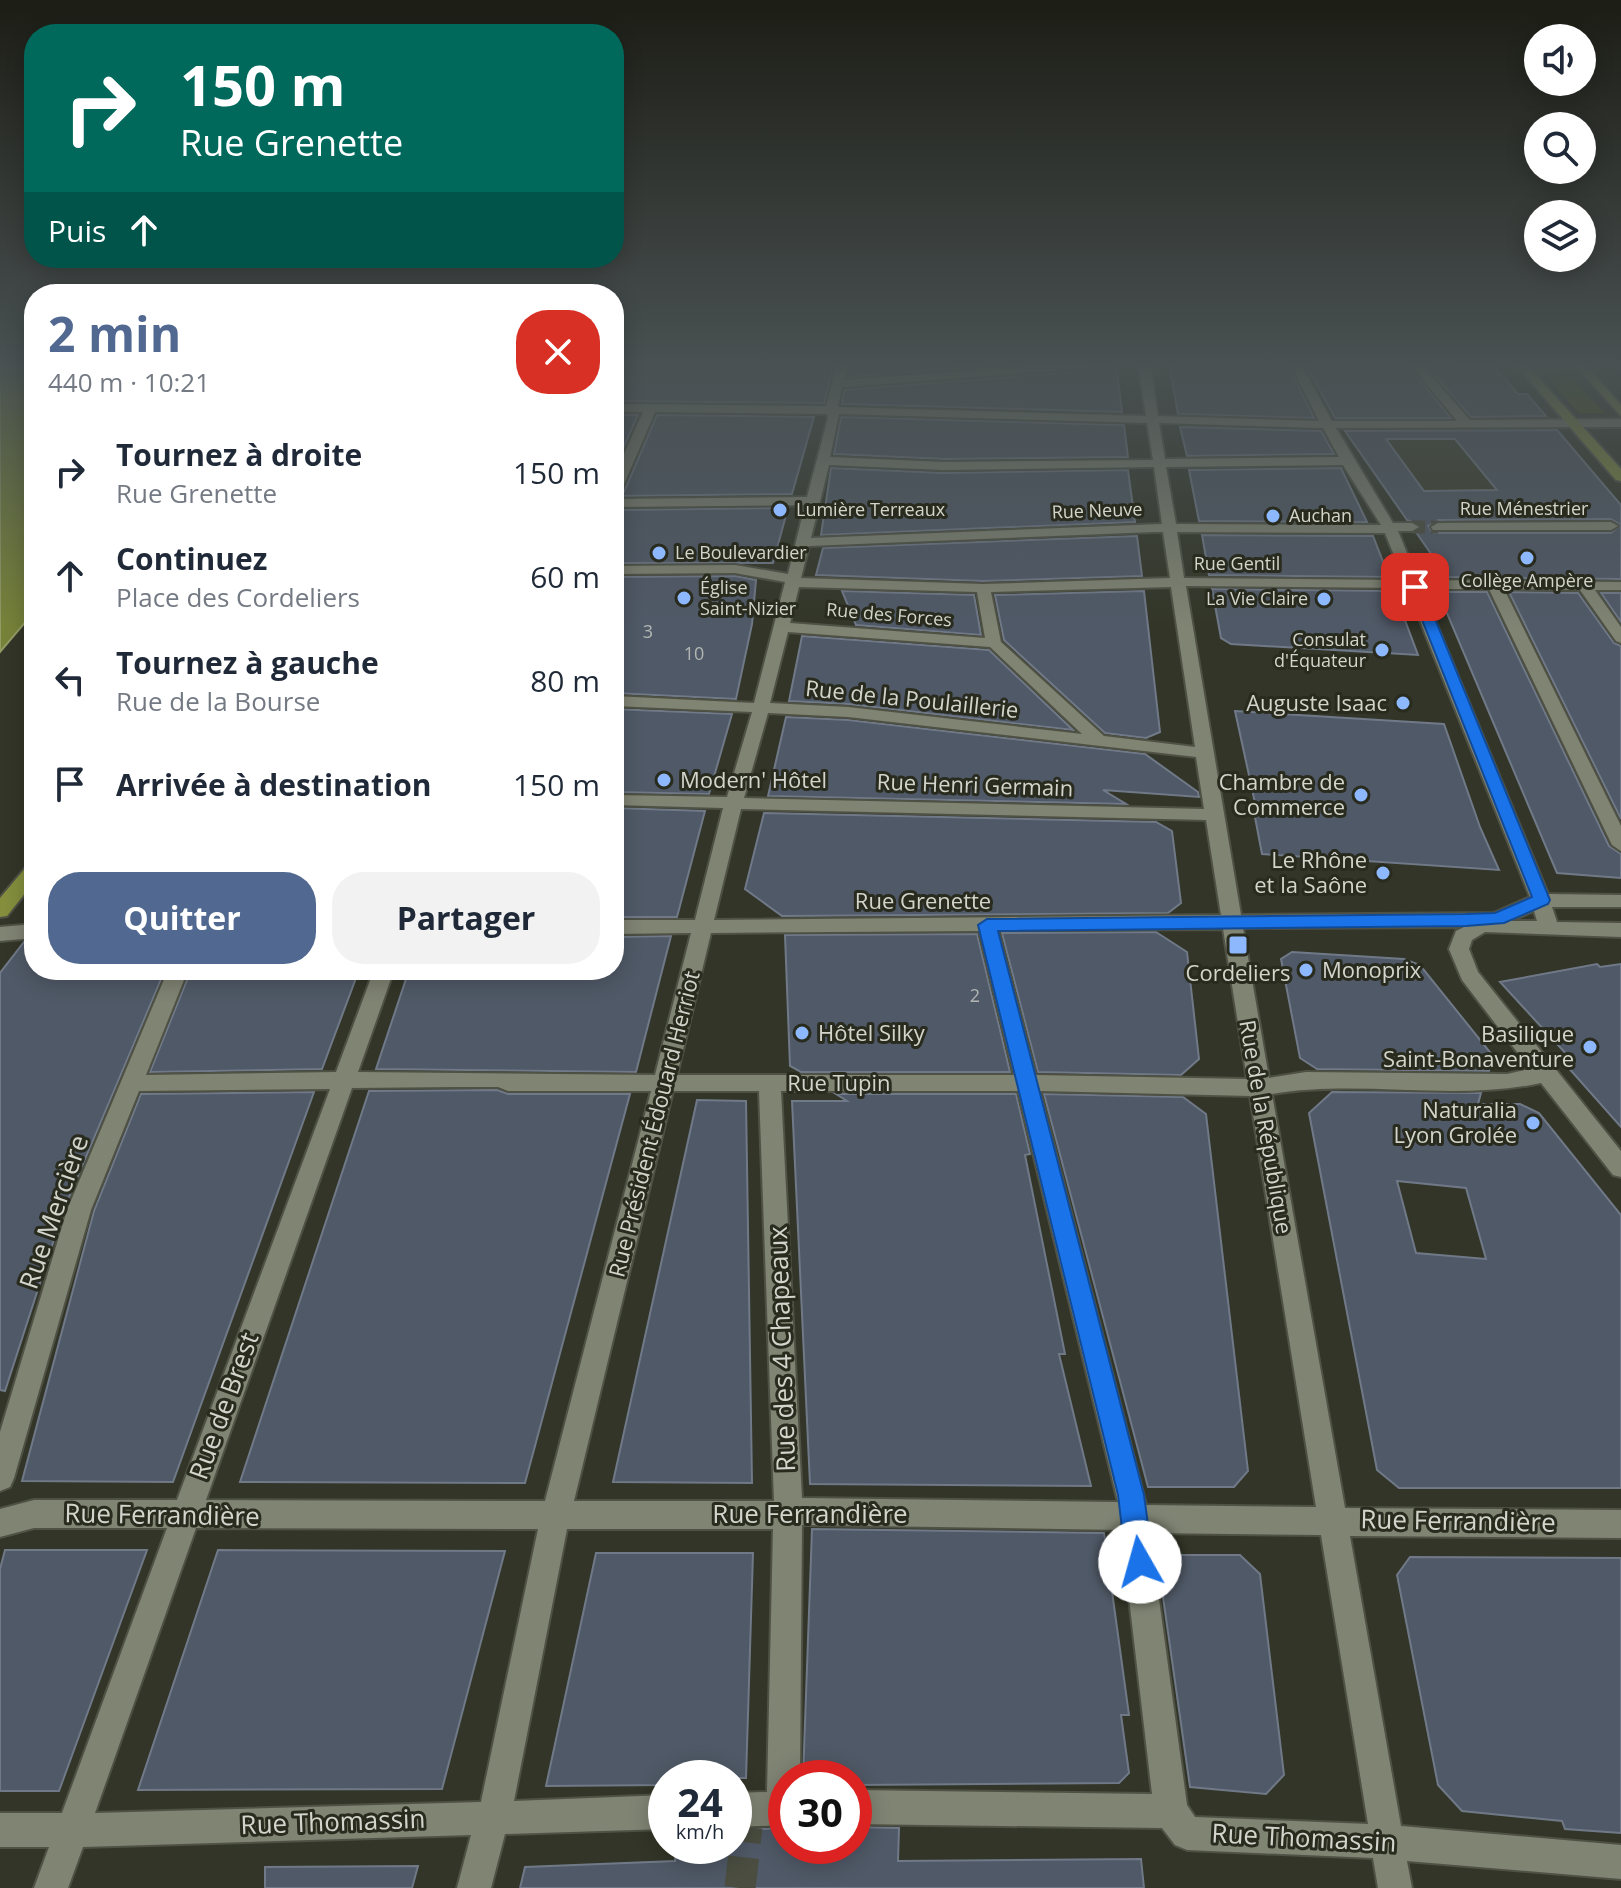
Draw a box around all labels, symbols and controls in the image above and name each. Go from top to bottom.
map controls [1524,24,1596,272]
button: sound [1524,24,1596,96]
text: 150 m [180,46,346,122]
icon: right [48,56,152,160]
button: search [1524,112,1596,184]
text: Rue Grenette [180,118,403,167]
button: layers [1524,200,1596,272]
icon: ahead [122,208,166,252]
text: Puis [48,210,106,251]
text: 2 min [48,301,181,366]
button: close [516,310,600,394]
text: 440 m · 10:21 [48,364,210,400]
text: Tournez à droite [116,434,362,475]
icon: right [48,450,92,494]
text: 150 m [513,452,600,493]
text: Rue Grenette [116,475,277,511]
street label: Rue Neuve [1051,496,1143,524]
street label: Rue Ménestrier [1460,496,1589,520]
place label: Lumière Terreaux [796,497,946,521]
marker: Lumière Terreaux [771,501,789,519]
place label: Auchan [1289,503,1352,527]
marker: Auchan [1264,507,1282,525]
text: Continuez [116,538,267,579]
place label: Le Boulevardier [675,540,807,564]
marker: Le Boulevardier [650,544,668,562]
marker: Collège Ampère [1518,549,1536,567]
street label: Rue Gentil [1194,551,1280,575]
pin [1381,553,1449,621]
icon: ahead [48,554,92,598]
text: 60 m [530,556,600,597]
icon: arrive [1393,565,1437,609]
place label: Collège Ampère [1461,568,1593,592]
place label: Église Saint-Nizier [700,575,797,620]
text: Place des Cordeliers [116,579,360,615]
place label: La Vie Claire [1206,586,1308,610]
marker: Église Saint-Nizier [675,589,693,607]
marker: La Vie Claire [1315,590,1333,608]
street label: Rue des Forces [825,597,953,631]
house number: 3 [643,619,653,643]
place label: Consulat d'Équateur [1274,627,1367,672]
house number: 10 [684,641,704,665]
marker: Consulat d'Équateur [1373,641,1391,659]
text: Tournez à gauche [116,642,379,683]
icon: left [48,658,92,702]
text: 80 m [530,660,600,701]
street label: Rue de la Poulaillerie [804,672,1020,724]
text: Rue de la Bourse [116,683,320,719]
place label: Auguste Isaac [1246,687,1387,717]
marker: Auguste Isaac [1394,694,1412,712]
icon: arrive [48,762,92,806]
text: Arrivée à destination [116,764,431,805]
text: 150 m [513,764,600,805]
place label: Modern' Hôtel [680,764,827,794]
street label: Rue Henri Germain [876,766,1074,802]
place label: Chambre de Commerce [1219,766,1345,821]
marker: Modern' Hôtel [655,771,673,789]
marker: Chambre de Commerce [1352,786,1370,804]
place label: Le Rhône et la Saône [1254,844,1367,899]
marker: Le Rhône et la Saône [1374,864,1392,882]
button: Quitter [48,872,316,964]
button: Partager [332,872,600,964]
street label: Rue Grenette [855,885,991,915]
marker: Cordeliers [1227,934,1249,956]
place label: Monoprix [1322,954,1422,984]
place label: Cordeliers [1186,957,1290,987]
marker: Monoprix [1297,961,1315,979]
street label: Rue Président Édouard Herriot [600,967,706,1280]
house number: 2 [970,983,980,1007]
place label: Hôtel Silky [818,1017,926,1047]
street label: Rue de la République [1233,1017,1301,1236]
place label: Basilique Saint-Bonaventure [1383,1018,1574,1073]
marker: Hôtel Silky [793,1024,811,1042]
marker: Basilique Saint-Bonaventure [1581,1038,1599,1056]
street label: Rue Tupin [787,1067,891,1097]
place label: Naturalia Lyon Grolée [1394,1094,1517,1149]
marker: Naturalia Lyon Grolée [1524,1114,1542,1132]
street label: Rue Mercière [10,1130,96,1294]
street label: Rue des 4 Chapeaux [759,1225,803,1473]
street label: Rue de Brest [180,1327,266,1484]
street label: Rue Ferrandière [64,1494,260,1534]
street label: Rue Ferrandière [712,1495,908,1531]
street label: Rue Ferrandière [1360,1500,1556,1540]
position arrow [1098,1520,1182,1604]
speed limit sign: 30 [768,1760,872,1864]
text: 24 [677,1774,723,1829]
street label: Rue Thomassin [240,1800,426,1842]
street label: Rue Thomassin [1211,1814,1397,1860]
text: km/h [676,1818,724,1845]

